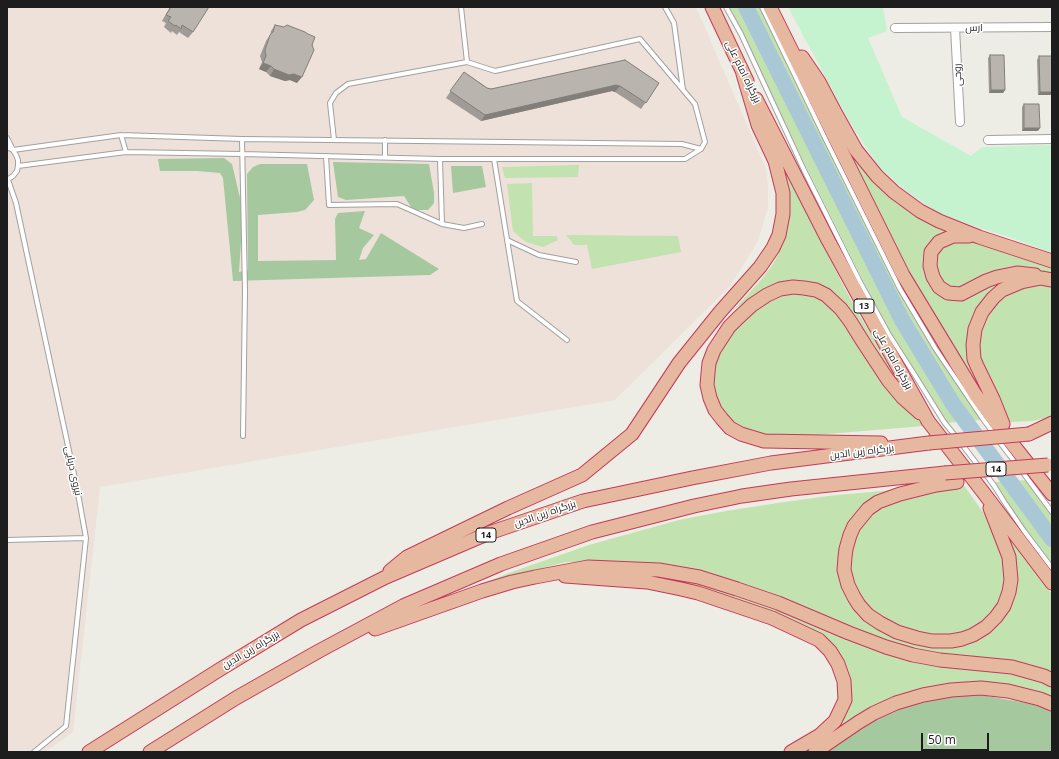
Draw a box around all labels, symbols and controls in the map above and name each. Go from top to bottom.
street label: ارس [965,22,983,34]
street label: بزرگراه امام علی [723,39,763,105]
street label: روحی [951,63,965,87]
road number: 13 [854,299,874,313]
street label: بزرگراه امام علی [871,326,915,392]
street label: بزرگراه زین الدین [829,442,895,462]
street label: نیروی دریایی [62,445,84,497]
road number: 14 [986,462,1006,476]
street label: بزرگراه زین الدین [513,498,577,530]
road number: 14 [476,528,496,542]
street label: بزرگراه زین الدین [220,628,282,672]
scale bar [923,725,991,751]
text: 50 m [928,731,956,748]

